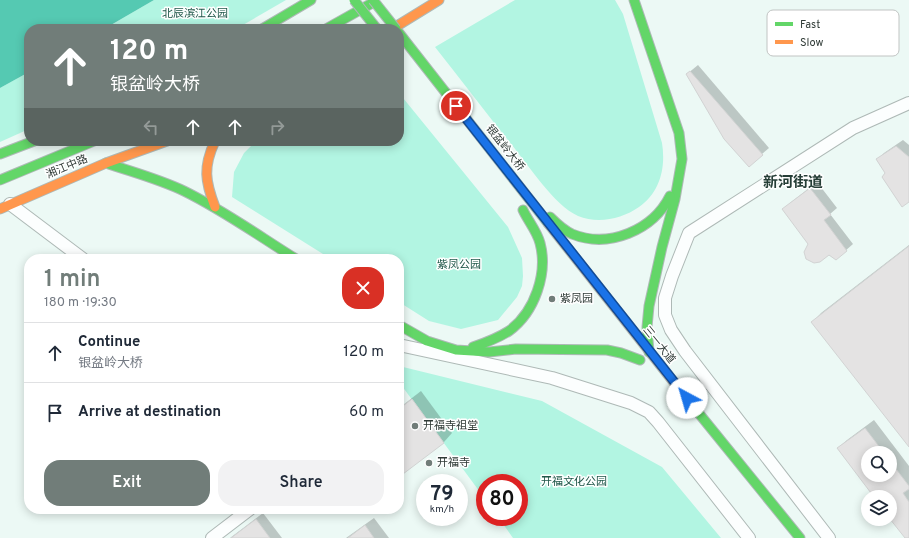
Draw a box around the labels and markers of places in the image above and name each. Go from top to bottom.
pin [439,89,473,123]
place label: 紫凤园 [560,292,593,306]
marker: 紫凤园 [547,294,557,304]
place label: 开福寺祖堂 [423,419,478,433]
marker: 开福寺祖堂 [410,421,420,431]
place label: 开福寺 [437,456,470,470]
marker: 开福寺 [424,458,434,468]

